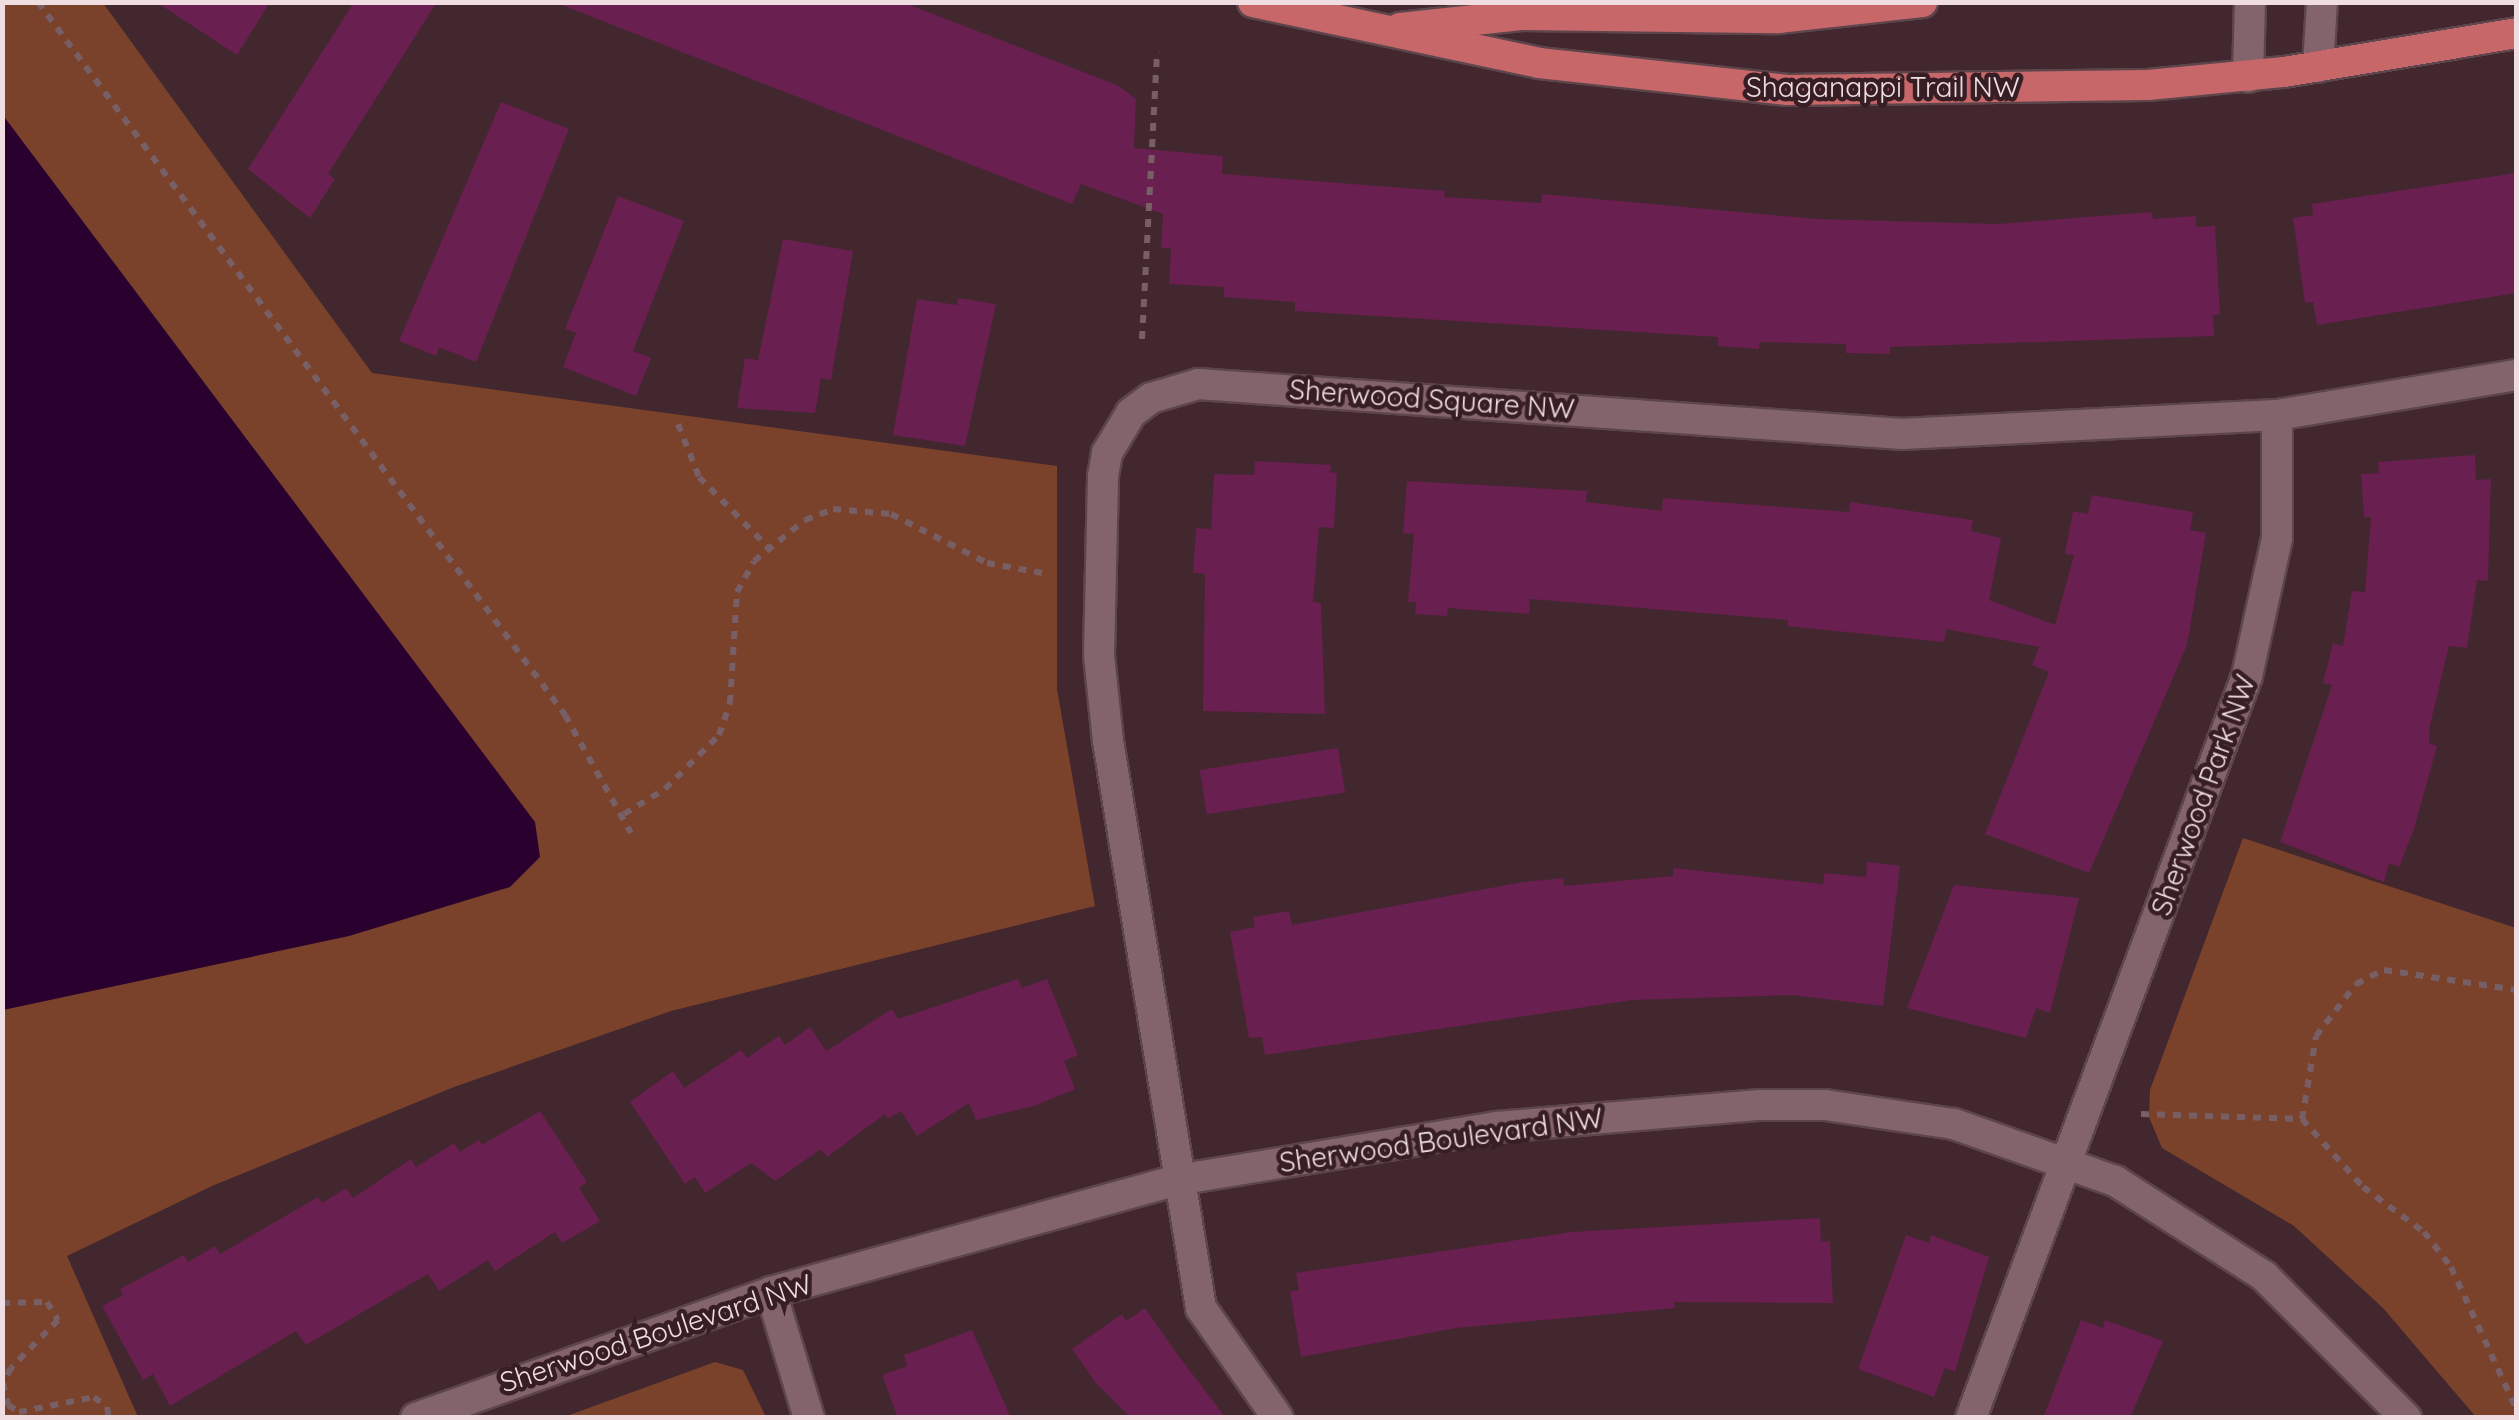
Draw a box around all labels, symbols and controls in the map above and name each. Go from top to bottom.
street label: Shaganappi Trail NW [1746,70,2020,104]
street label: Sherwood Square NW [1288,372,1576,426]
street label: Sherwood Park NW [2144,670,2262,920]
street label: Sherwood Boulevard NW [1277,1101,1605,1179]
street label: Sherwood Boulevard NW [496,1267,816,1399]

